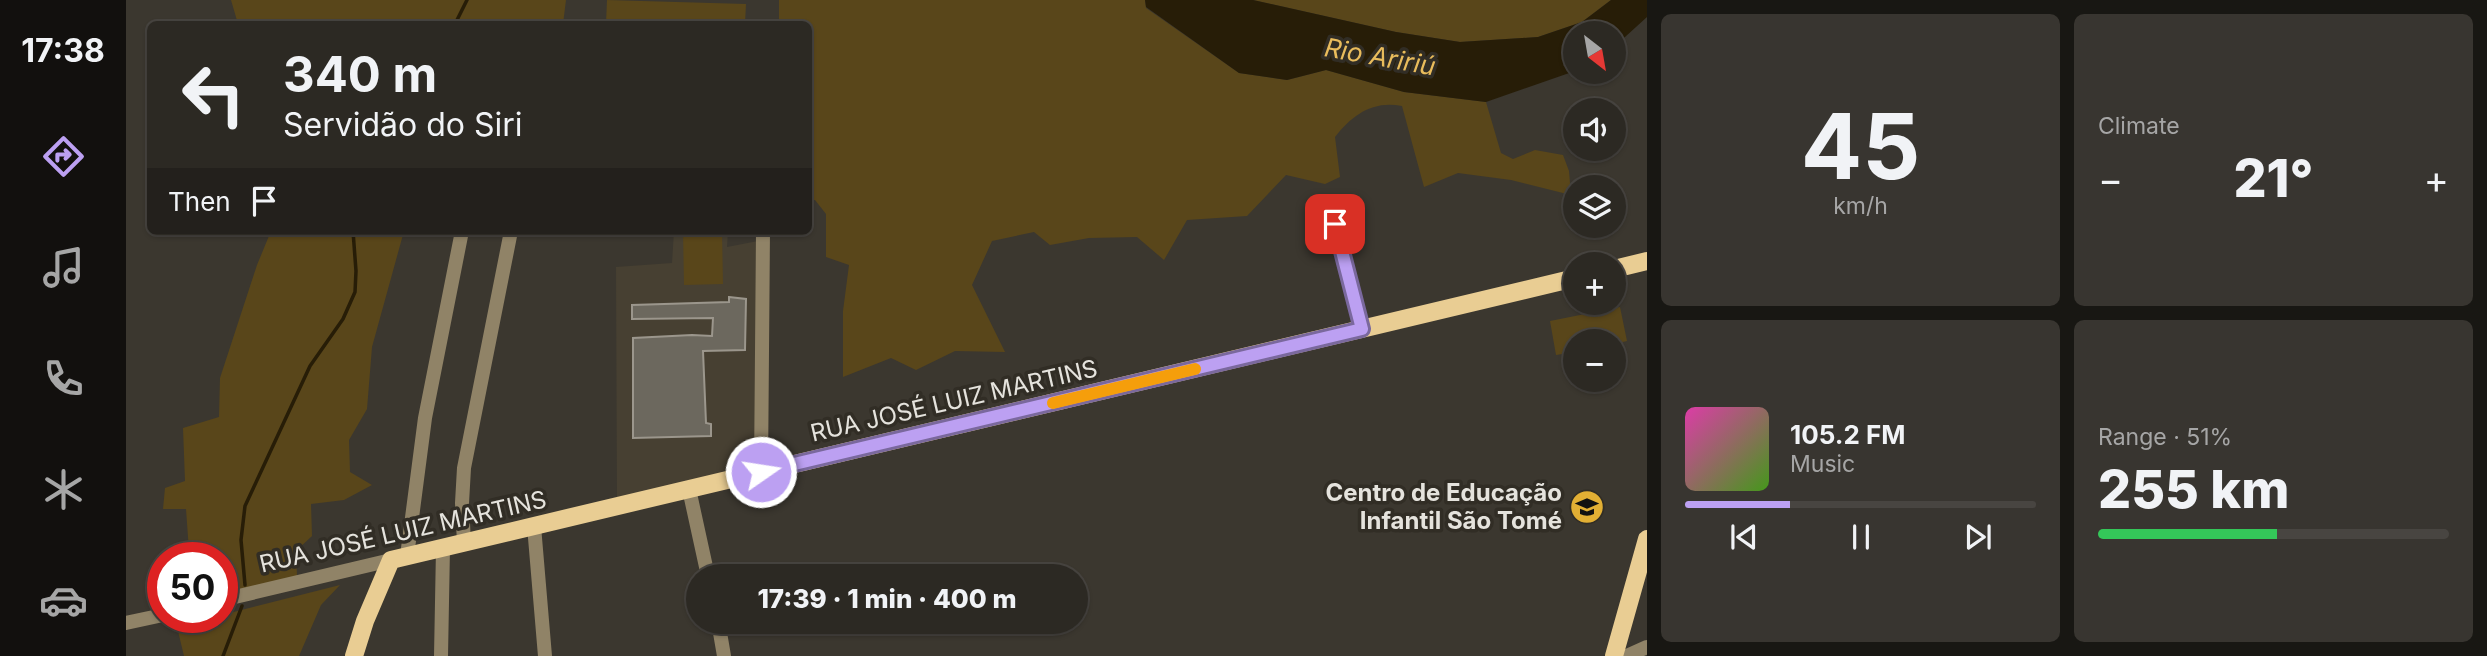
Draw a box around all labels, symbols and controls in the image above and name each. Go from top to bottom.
north arrow [1563,21,1626,84]
map controls [1563,21,1626,392]
text: 17:38 [21,31,105,70]
water label: Rio Aririú [1322,31,1438,82]
text: 340 m [283,45,437,104]
icon: left [168,49,259,140]
text: 45 [1801,91,1920,201]
button: sound [1563,98,1626,161]
text: Servidão do Siri [283,105,523,144]
text: Climate [2098,112,2180,140]
icon: directions [39,132,88,181]
text: 21° [2233,147,2314,210]
text: − [2098,156,2123,202]
text: + [2424,156,2449,202]
button: layers [1563,175,1626,238]
icon: arrive [245,182,283,220]
text: Then [168,186,231,217]
text: km/h [1833,192,1888,220]
pin [1305,194,1365,254]
icon: arrive [1316,205,1354,243]
icon: music [39,243,88,292]
button: + [1563,252,1626,315]
button: − [1563,329,1626,392]
street label: RUA JOSÉ LUIZ MARTINS [807,352,1100,448]
icon: phone [39,354,88,403]
text: 105.2 FM [1790,419,1905,450]
text: Range · 51% [2098,423,2232,451]
position arrow [724,435,798,509]
text: Music [1790,450,1855,478]
text: 255 km [2098,458,2289,521]
icon: climate [39,465,88,514]
place label: Centro de Educação Infantil São Tomé [1326,478,1562,535]
street label: RUA JOSÉ LUIZ MARTINS [256,483,549,579]
school or university icon: Centro de Educação Infantil São Tomé [1568,488,1606,526]
icon: previous [1725,518,1763,556]
icon: pause [1842,518,1880,556]
icon: next [1959,518,1997,556]
speed limit sign: 50 [147,542,238,633]
icon: car [39,576,88,625]
text: 17:39 · 1 min · 400 m [757,583,1017,614]

